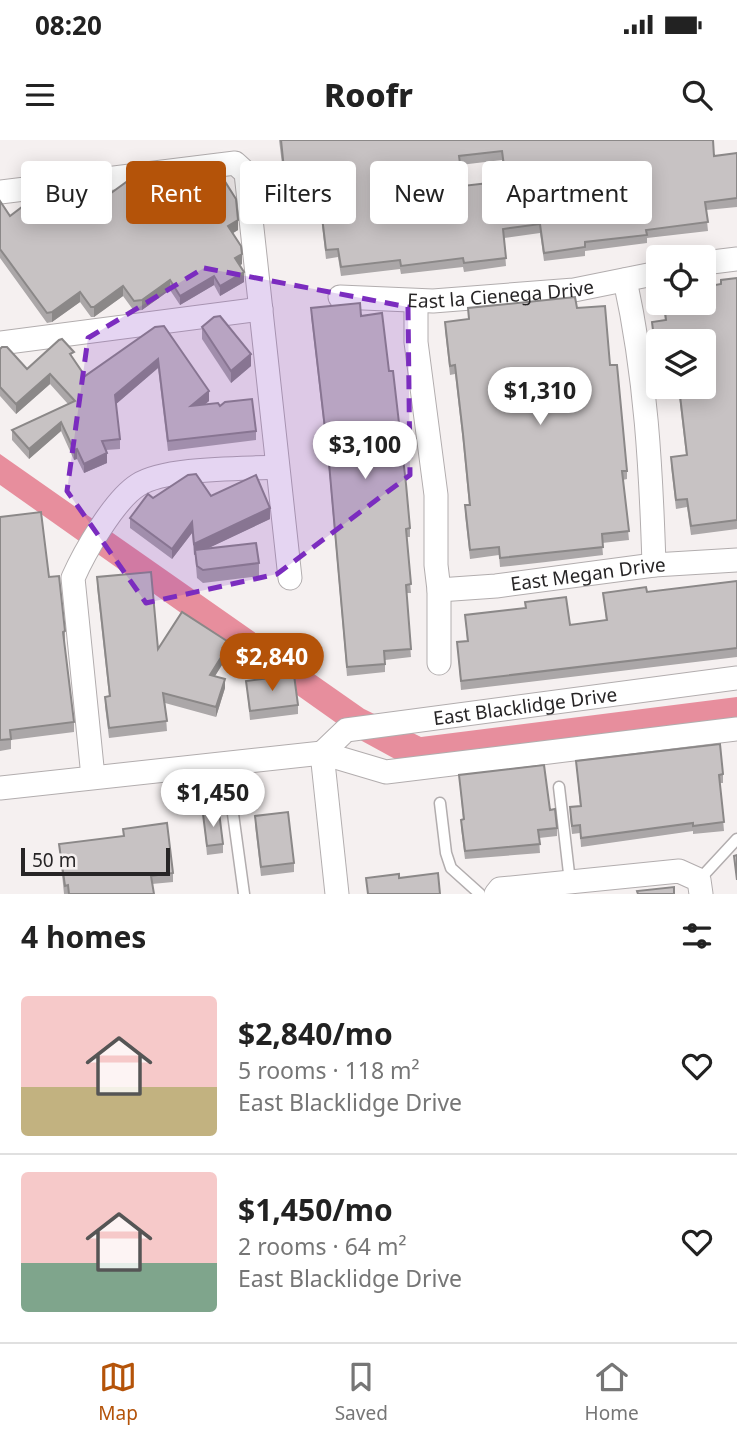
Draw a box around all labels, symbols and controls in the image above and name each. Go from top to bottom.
text: 08:20 [35,7,102,43]
text: Roofr [324,73,413,116]
icon: menu [21,76,59,114]
icon: search [678,76,716,114]
chip: Buy [21,161,112,224]
chip: Rent [126,161,226,224]
chip: Filters [240,161,356,224]
chip: New [370,161,468,224]
chip: Apartment [482,161,652,224]
map controls [646,245,716,399]
button: locate [646,245,716,315]
street label: East la Cienega Drive [407,273,596,314]
button: layers [646,329,716,399]
pin: $1,310 [483,368,597,427]
text: $1,310 [504,374,576,406]
pin: $3,100 [308,422,422,481]
text: $3,100 [329,428,401,460]
street label: East Megan Drive [509,551,666,597]
pin: $2,840 [215,634,329,693]
text: $2,840 [236,640,308,672]
street label: East Blacklidge Drive [432,681,619,731]
pin: $1,450 [156,770,270,829]
text: $1,450 [177,776,249,808]
scale bar [21,845,170,877]
text: 50 m [32,847,76,873]
text: 4 homes [21,916,146,957]
icon: filters [678,917,716,955]
text: $2,840/mo [238,1013,393,1054]
icon: home [77,1024,161,1108]
icon: heart [678,1047,716,1085]
text: 5 rooms · 118 m² [238,1054,420,1086]
text: East Blacklidge Drive [238,1086,462,1118]
text: $1,450/mo [238,1189,393,1230]
icon: home [77,1200,161,1284]
icon: heart [678,1223,716,1261]
text: 2 rooms · 64 m² [238,1230,407,1262]
text: East Blacklidge Drive [238,1262,462,1294]
tab: Map [98,1358,138,1426]
tab: Saved [335,1358,388,1426]
tab: Home [585,1358,639,1426]

